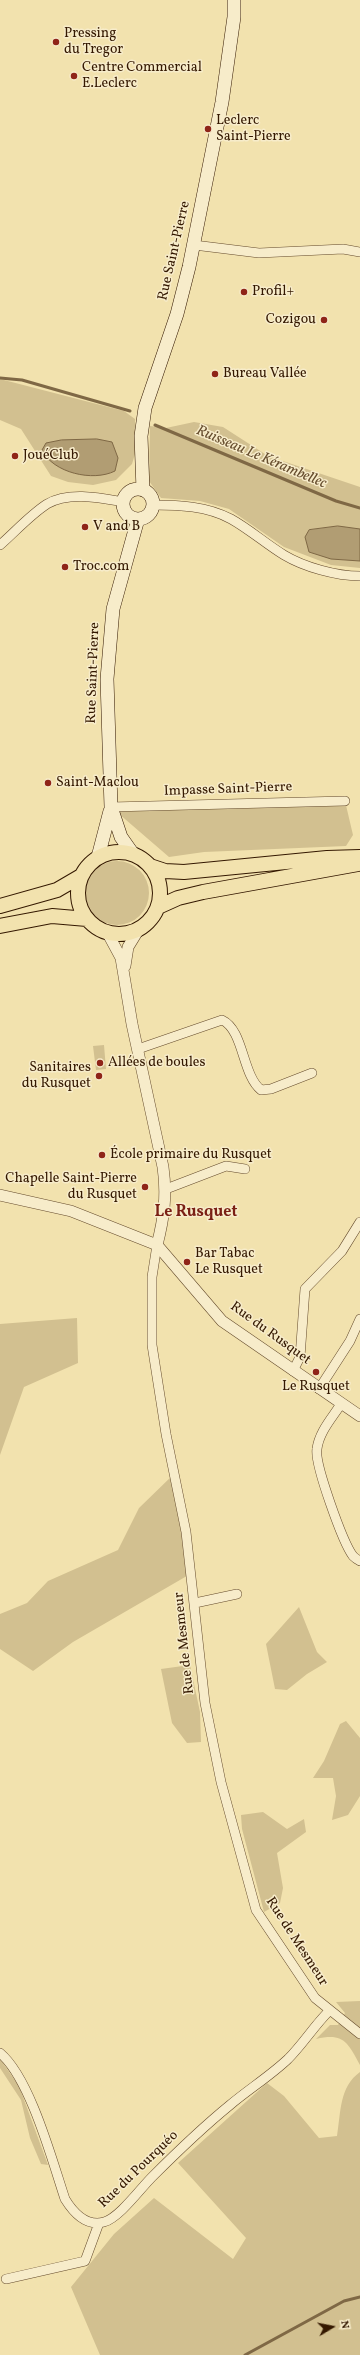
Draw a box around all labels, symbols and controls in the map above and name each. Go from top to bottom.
place label: Pressing du Tregor [64,26,123,58]
marker: Pressing du Tregor [51,37,61,47]
place label: Centre Commercial E.Leclerc [82,60,202,92]
marker: Centre Commercial E.Leclerc [69,71,79,81]
place label: Leclerc Saint-Pierre [216,113,291,146]
marker: Leclerc Saint-Pierre [203,124,213,134]
street label: Rue Saint-Pierre [155,200,195,302]
place label: Profil+ [252,284,294,300]
marker: Profil+ [239,287,249,297]
place label: Cozigou [266,312,316,328]
marker: Cozigou [319,315,329,325]
place label: Bureau Vallée [223,366,307,382]
marker: Bureau Vallée [210,369,220,379]
water label: Ruisseau Le Kérambellec [193,422,329,494]
place label: JouéClub [23,448,78,464]
marker: JouéClub [10,451,20,461]
place label: V and B [93,519,140,535]
marker: V and B [80,522,90,532]
place label: Troc.com [73,559,129,575]
marker: Troc.com [60,562,70,572]
street label: Rue Saint-Pierre [84,622,104,724]
place label: Saint-Maclou [56,775,139,791]
marker: Saint-Maclou [43,778,53,788]
street label: Impasse Saint-Pierre [164,779,292,801]
place label: Allées de boules [108,1055,205,1071]
marker: Allées de boules [95,1058,105,1068]
place label: Sanitaires du Rusquet [22,1060,91,1092]
marker: Sanitaires du Rusquet [94,1071,104,1081]
place label: École primaire du Rusquet [110,1147,272,1163]
marker: École primaire du Rusquet [97,1150,107,1160]
place label: Chapelle Saint-Pierre du Rusquet [5,1171,137,1204]
marker: Chapelle Saint-Pierre du Rusquet [140,1182,150,1192]
district label: Le Rusquet [155,1203,237,1223]
place label: Bar Tabac Le Rusquet [195,1246,263,1278]
marker: Bar Tabac Le Rusquet [182,1257,192,1267]
street label: Rue du Rusquet [226,1299,314,1369]
marker: Le Rusquet [311,1367,321,1377]
place label: Le Rusquet [282,1379,350,1395]
street label: Rue de Mesmeur [171,1591,199,1695]
street label: Rue de Mesmeur [261,1894,331,1990]
street label: Rue du Pourquéo [96,2128,182,2212]
north arrow [312,2307,352,2347]
text: N [336,2320,352,2330]

